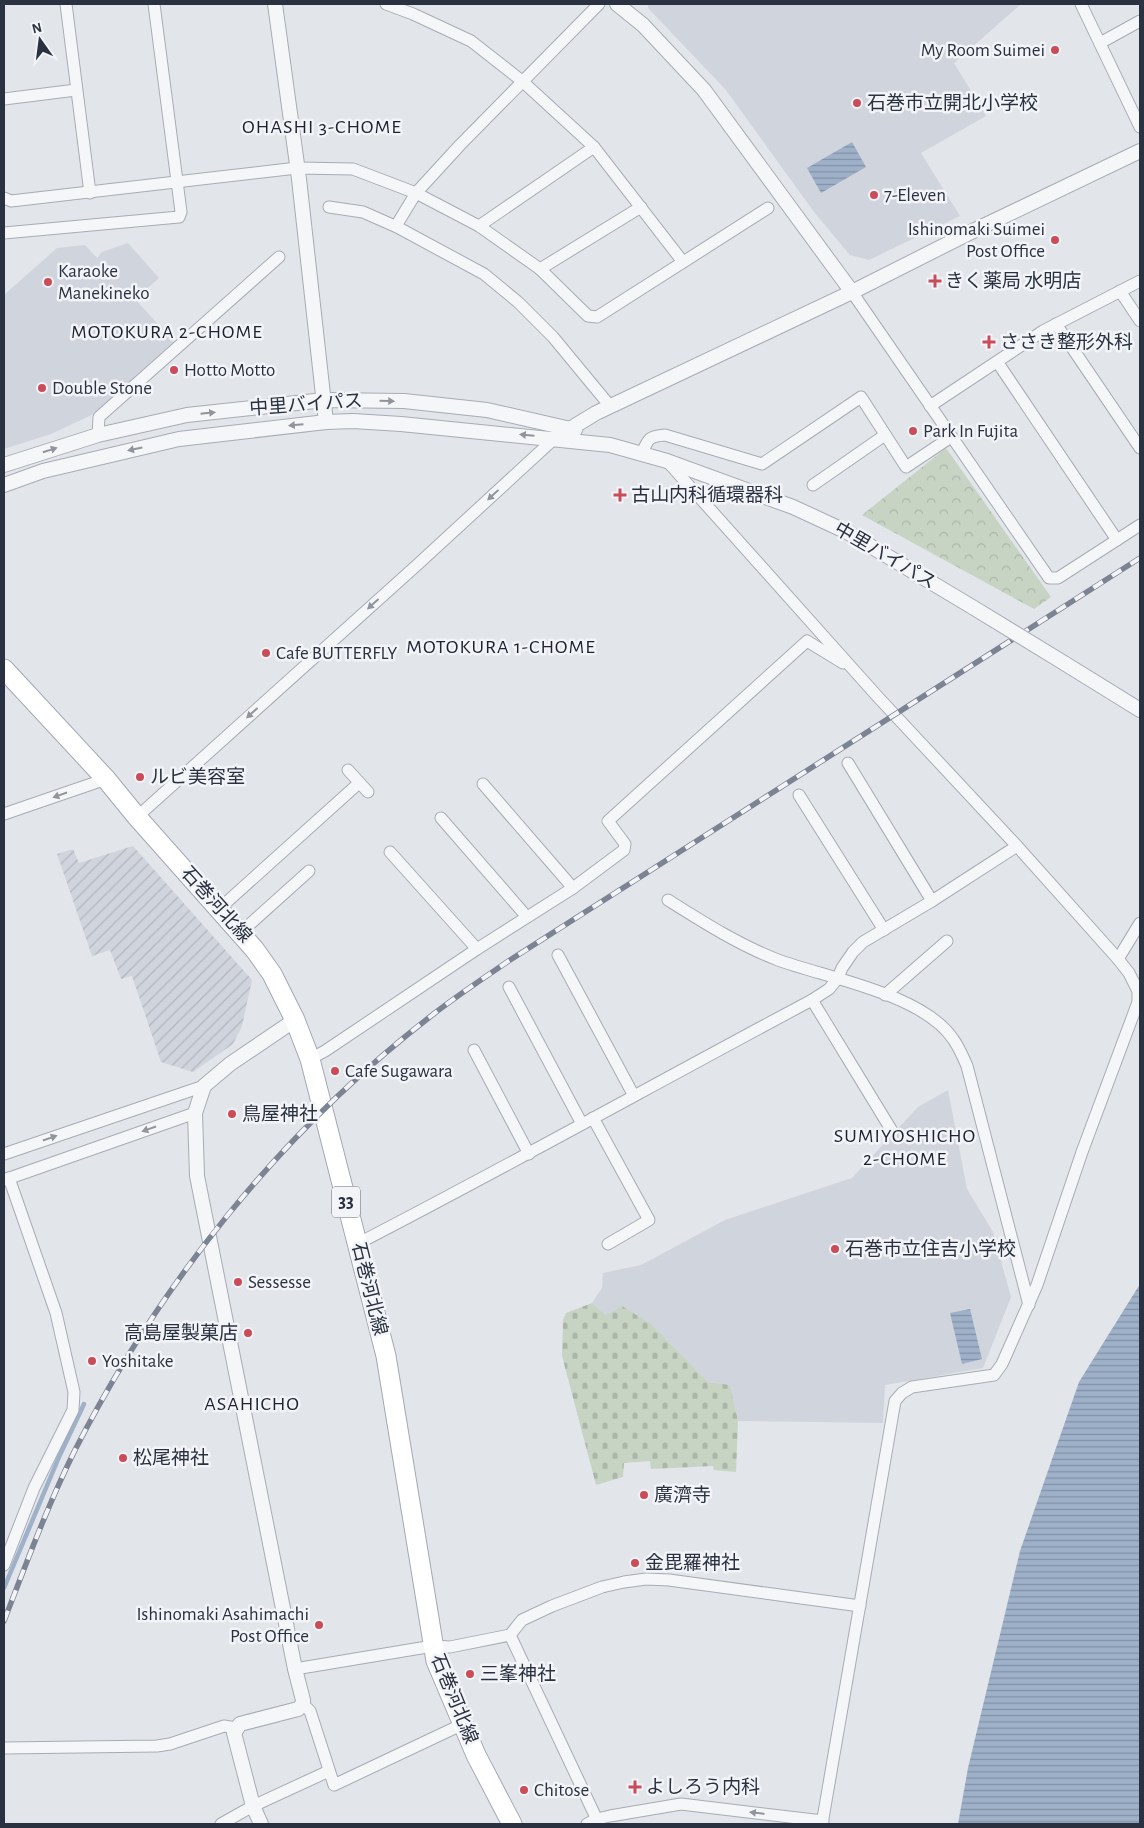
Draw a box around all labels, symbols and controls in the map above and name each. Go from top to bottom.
north arrow [15,15,65,65]
text: N [31,20,44,36]
place label: My Room Suimei [921,41,1045,60]
marker: My Room Suimei [1049,44,1061,56]
place label: 石巻市立開北小学校 [867,92,1038,113]
marker: 石巻市立開北小学校 [851,97,863,109]
district label: OHASHI 3-CHOME [242,117,402,137]
place label: 7-Eleven [884,186,946,205]
marker: 7-Eleven [868,189,880,201]
place label: Ishinomaki Suimei Post Office [908,220,1045,261]
marker: Ishinomaki Suimei Post Office [1049,234,1061,246]
place label: Karaoke Manekineko [58,262,149,303]
place label: きく薬局 水明店 [945,270,1081,291]
marker: きく薬局 水明店 [929,275,941,287]
marker: Karaoke Manekineko [42,276,54,288]
district label: MOTOKURA 2-CHOME [71,322,263,342]
place label: ささき整形外科 [1000,332,1133,352]
marker: ささき整形外科 [982,335,996,349]
place label: Hotto Motto [184,361,275,380]
marker: Hotto Motto [168,364,180,376]
place label: Double Stone [52,379,152,398]
marker: Double Stone [36,382,48,394]
street label: 中里バイパス [249,391,363,418]
one-way arrow [380,397,396,405]
one-way arrow [200,408,216,416]
one-way arrow [287,421,303,429]
place label: Park In Fujita [923,422,1019,441]
marker: Park In Fujita [907,425,919,437]
one-way arrow [519,431,535,439]
one-way arrow [43,445,58,453]
one-way arrow [127,445,142,453]
place label: 古山内科循環器科 [631,484,783,505]
marker: 古山内科循環器科 [613,488,627,502]
one-way arrow [488,489,500,501]
street label: 中里バイパス [831,519,939,593]
one-way arrow [368,598,380,610]
district label: MOTOKURA 1-CHOME [406,637,596,657]
place label: Cafe BUTTERFLY [276,644,397,663]
marker: Cafe BUTTERFLY [260,647,272,659]
one-way arrow [247,707,259,719]
place label: ルビ美容室 [150,766,245,787]
marker: ルビ美容室 [134,771,146,783]
one-way arrow [52,792,67,799]
street label: 石巻河北線 [177,862,256,947]
place label: Cafe Sugawara [345,1062,453,1081]
marker: Cafe Sugawara [329,1065,341,1077]
place label: 鳥屋神社 [242,1103,318,1124]
marker: 鳥屋神社 [226,1108,238,1120]
one-way arrow [141,1126,156,1133]
district label: SUMIYOSHICHO 2-CHOME [834,1126,976,1169]
one-way arrow [43,1134,58,1142]
road number: 33 [332,1186,360,1218]
place label: 石巻市立住吉小学校 [845,1238,1016,1259]
street label: 石巻河北線 [348,1240,392,1337]
marker: 石巻市立住吉小学校 [829,1243,841,1255]
place label: Sessesse [248,1273,311,1292]
marker: Sessesse [232,1276,244,1288]
place label: 高島屋製菓店 [124,1322,238,1343]
marker: 高島屋製菓店 [242,1327,254,1339]
place label: Yoshitake [102,1352,174,1371]
marker: Yoshitake [86,1355,98,1367]
district label: ASAHICHO [204,1394,300,1414]
place label: 松尾神社 [133,1447,209,1468]
marker: 松尾神社 [117,1452,129,1464]
place label: 廣濟寺 [654,1485,711,1505]
marker: 廣濟寺 [638,1489,650,1501]
place label: 金毘羅神社 [645,1552,740,1573]
marker: 金毘羅神社 [629,1557,641,1569]
place label: Ishinomaki Asahimachi Post Office [136,1605,309,1646]
marker: Ishinomaki Asahimachi Post Office [313,1619,325,1631]
street label: 石巻河北線 [427,1651,482,1747]
place label: 三峯神社 [480,1663,556,1684]
marker: 三峯神社 [464,1668,476,1680]
place label: よしろう内科 [646,1776,760,1797]
marker: よしろう内科 [628,1780,642,1794]
place label: Chitose [534,1781,589,1800]
marker: Chitose [518,1784,530,1796]
one-way arrow [749,1809,765,1817]

